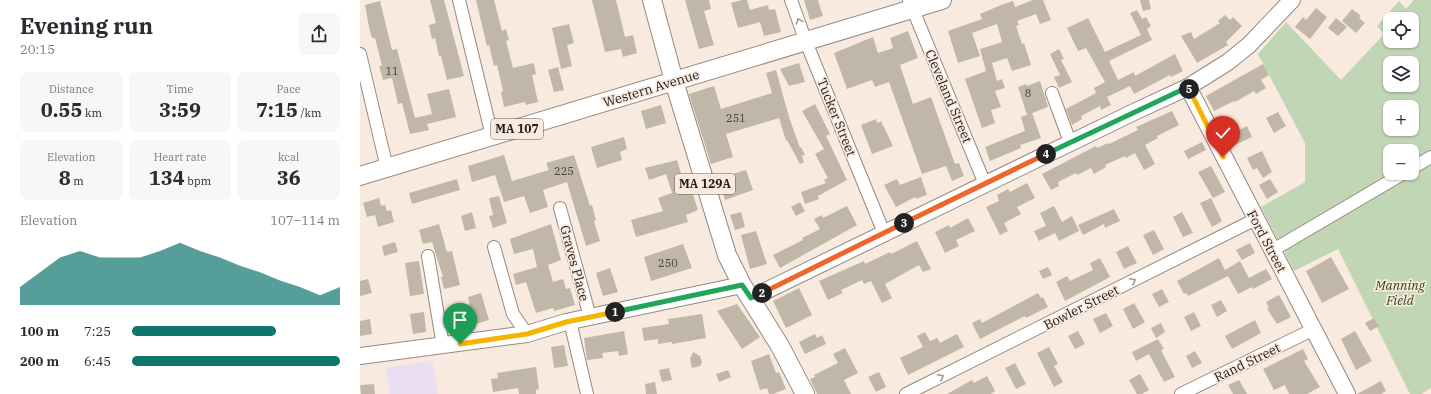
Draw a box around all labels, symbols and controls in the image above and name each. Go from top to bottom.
text: Evening run [20,11,153,40]
map controls [1383,12,1419,180]
button: locate [1383,12,1419,48]
button: share [298,13,340,55]
one-way arrow [795,18,803,25]
text: 20:15 [20,41,55,58]
street label: Cleveland Street [921,47,976,146]
button: layers [1383,56,1419,92]
house number: 11 [385,64,399,78]
street label: Western Avenue [601,66,701,111]
street label: Tucker Street [813,76,860,159]
pin: 5 [1179,79,1199,99]
text: Distance [49,82,94,96]
text: Time [166,82,194,96]
text: Pace [277,82,301,96]
text: 5 [1186,82,1192,96]
house number: 8 [1025,86,1031,100]
text: 0.55 [41,96,82,123]
text: 3:59 [159,96,201,123]
text: 7:15 [256,96,298,123]
button: + [1383,100,1419,136]
text: km [82,106,102,120]
text: /km [298,106,321,120]
house number: 251 [726,111,746,125]
pin [1206,116,1240,157]
road number: MA 107 [491,119,543,139]
icon: check [1212,122,1234,144]
pin: 4 [1036,144,1056,164]
button: − [1383,144,1419,180]
text: 4 [1043,147,1049,161]
text: Elevation [47,150,96,164]
text: Heart rate [154,150,206,164]
text: kcal [278,150,299,164]
text: 8 [59,164,71,191]
text: 134 [149,164,185,191]
text: 36 [277,164,301,191]
house number: 225 [554,164,574,178]
text: m [71,174,84,188]
text: bpm [185,174,211,188]
road number: MA 129A [675,174,735,194]
street label: Ford Street [1243,207,1290,276]
text: Elevation [20,212,77,229]
text: 107–114 m [270,212,340,229]
pin: 3 [894,213,914,233]
text: 3 [901,216,907,230]
street label: Graves Place [556,223,593,303]
house number: 250 [658,256,678,270]
park label: Manning Field [1374,277,1426,309]
one-way arrow [1128,278,1136,286]
street label: Bowler Street [1041,281,1122,334]
pin: 2 [752,283,772,303]
text: 2 [759,286,765,300]
pin: 1 [605,302,625,322]
pin [443,303,477,344]
text: 1 [612,305,618,319]
icon: arrive [449,309,471,331]
text: 100 m [20,323,59,340]
text: 7:25 [84,323,111,340]
street label: Rand Street [1211,339,1283,386]
text: 200 m [20,353,59,370]
text: 6:45 [84,353,111,370]
one-way arrow [937,374,944,381]

